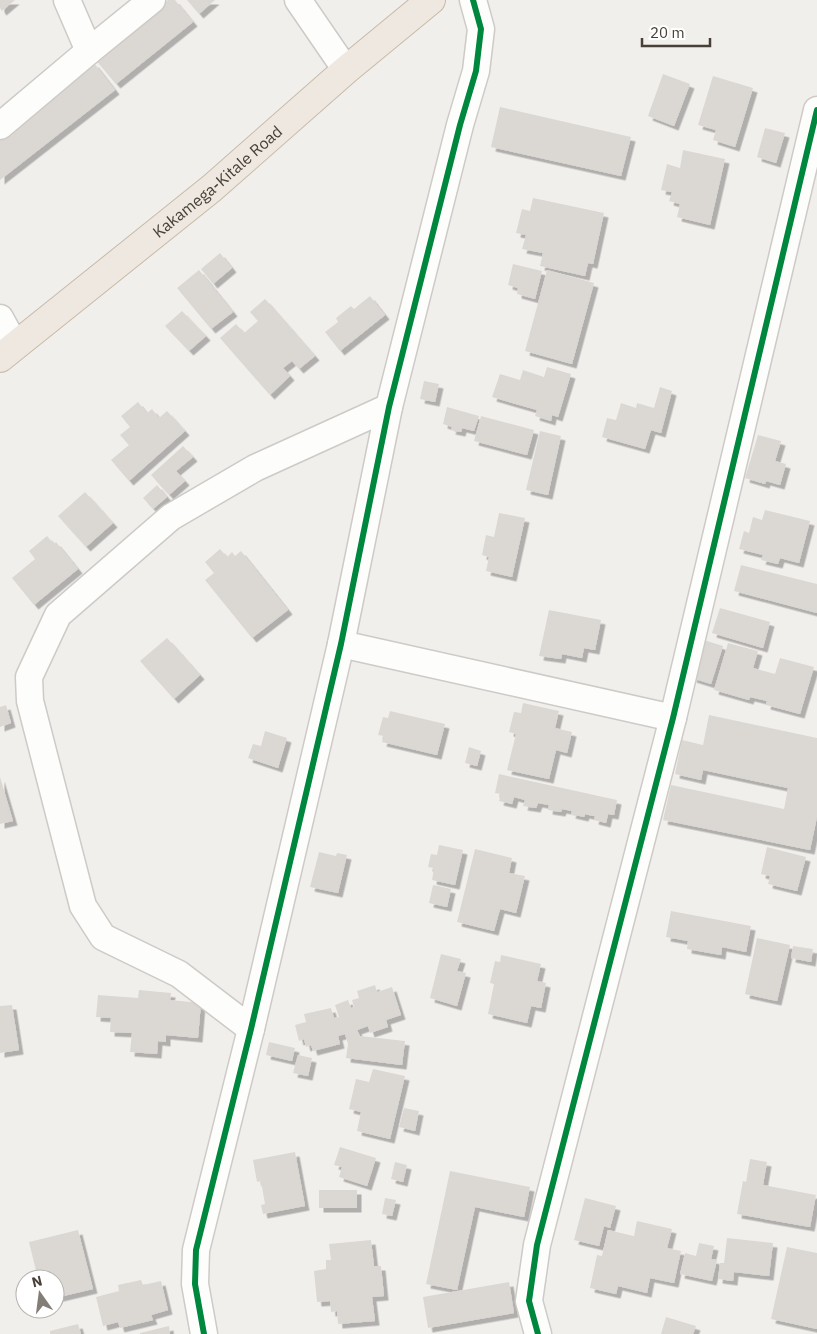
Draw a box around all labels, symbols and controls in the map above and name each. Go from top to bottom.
scale bar [642,15,710,47]
text: 20 m [650,23,685,42]
street label: Kakamega-Kitale Road [148,121,286,242]
north arrow [15,1269,65,1319]
text: N [30,1271,44,1291]

